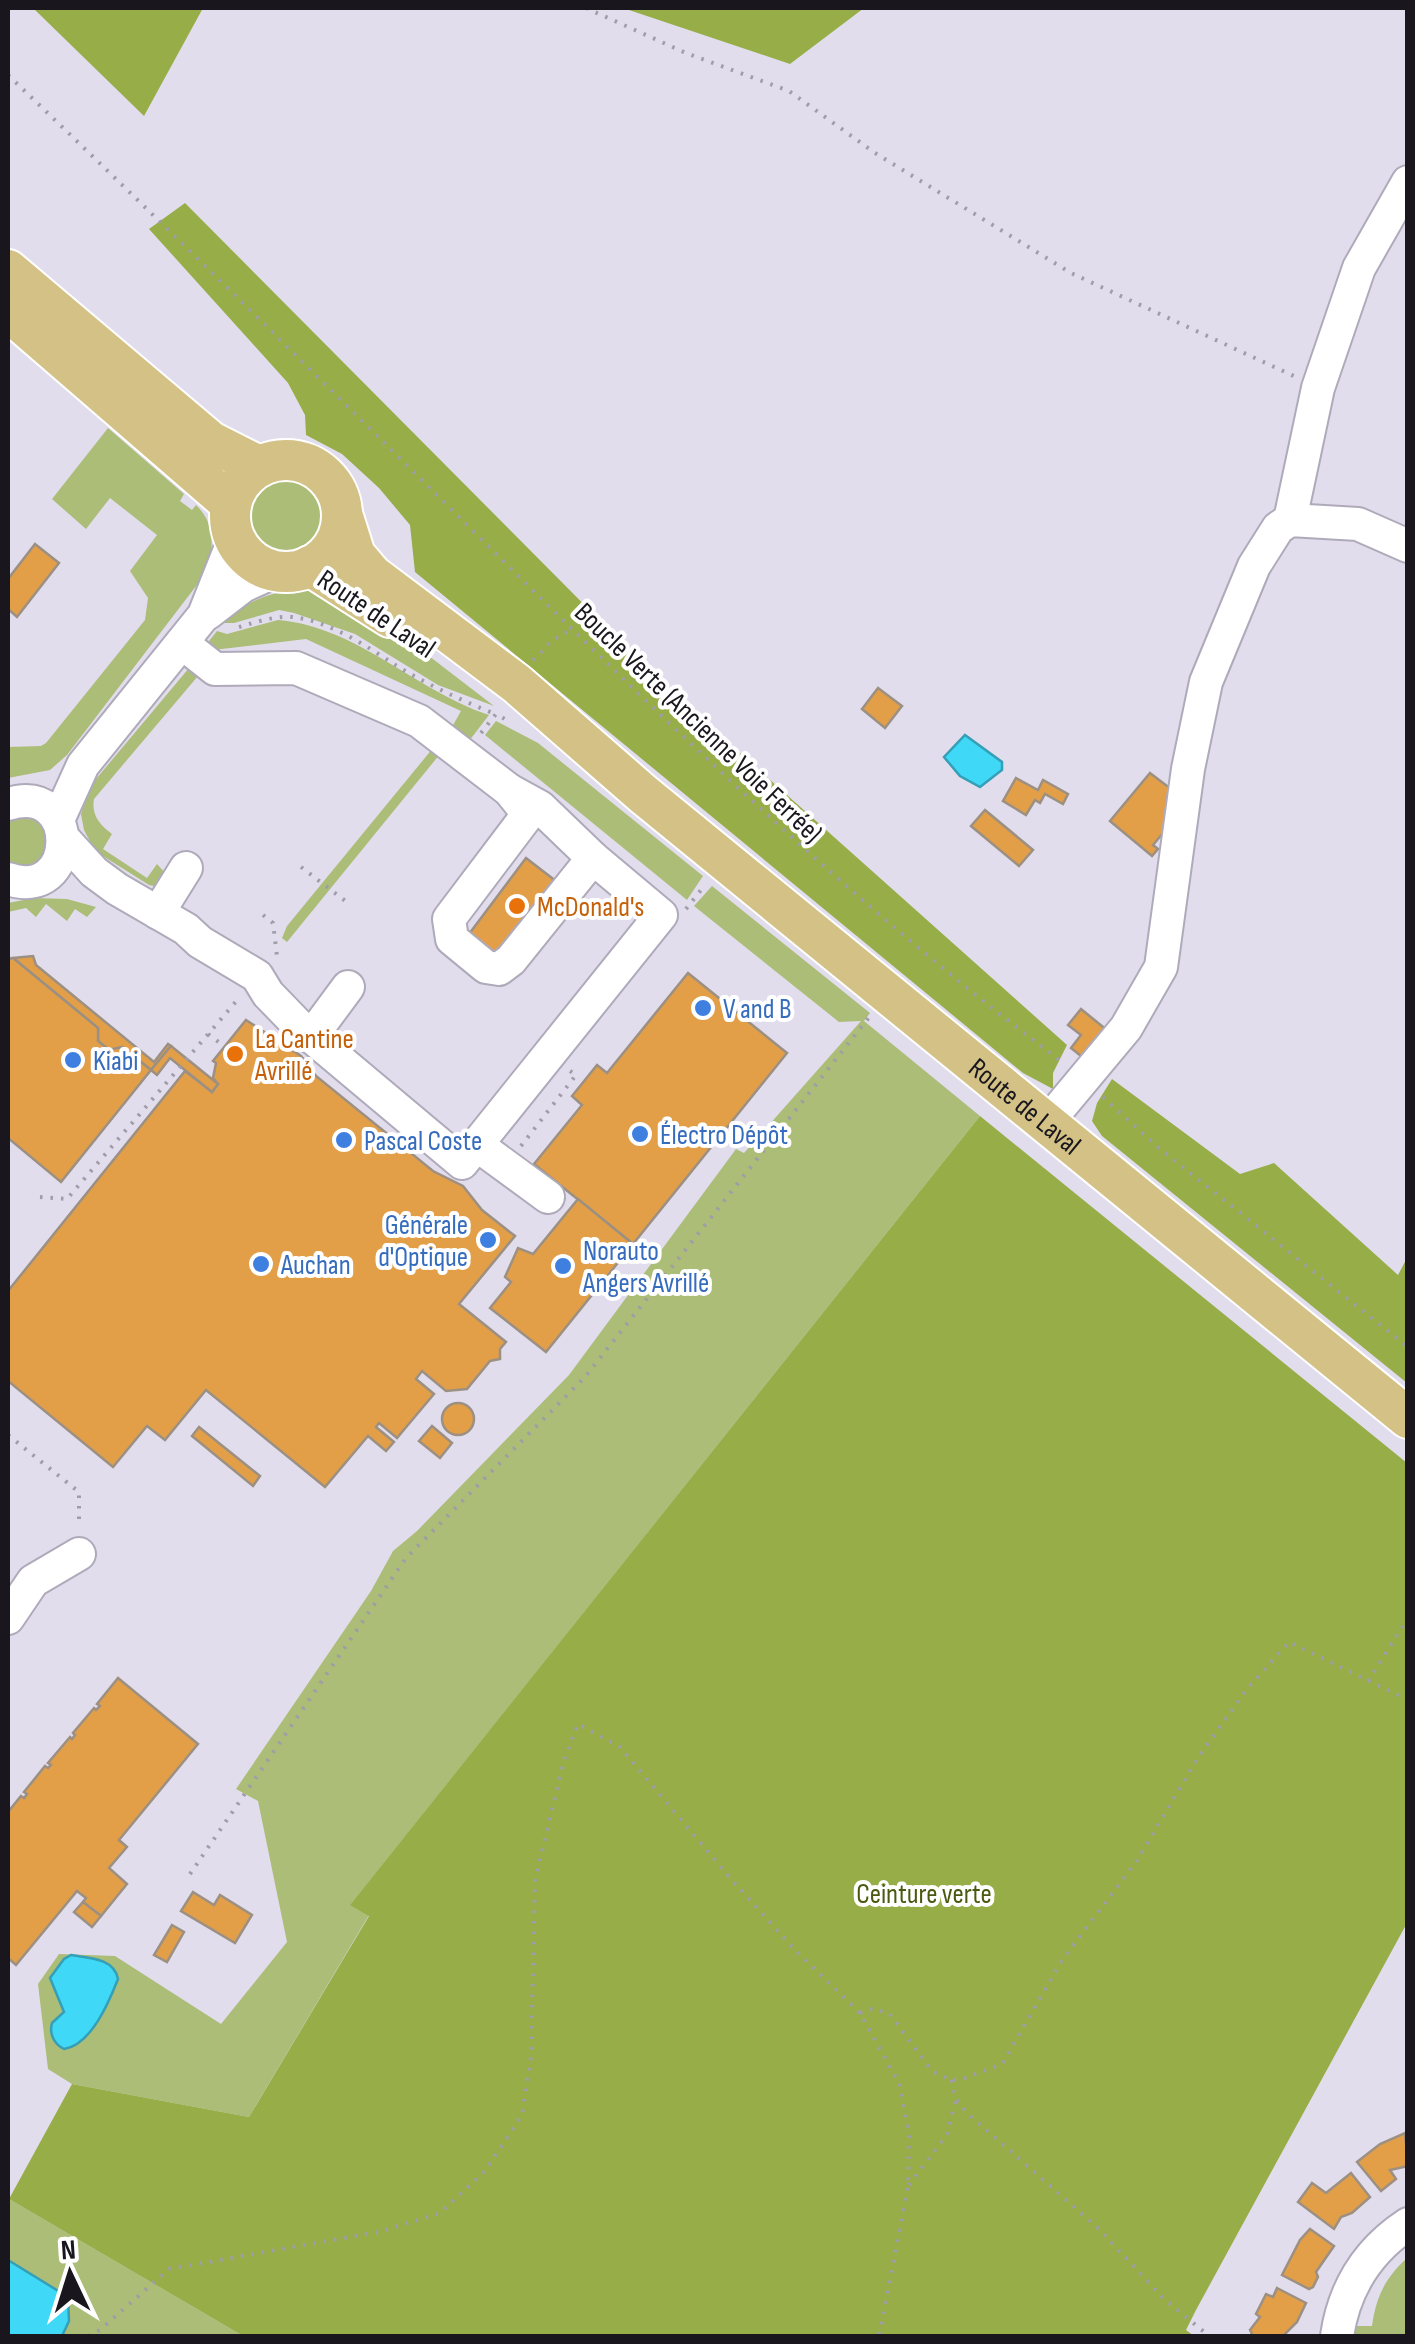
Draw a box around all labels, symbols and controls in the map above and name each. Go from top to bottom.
street label: Route de Laval [311,563,441,666]
street label: Boucle Verte (Ancienne Voie Ferrée) [567,596,829,850]
place label: McDonald's [537,891,644,924]
marker: McDonald's [506,895,528,917]
place label: V and B [723,993,791,1026]
marker: V and B [692,997,714,1019]
place label: La Cantine Avrillé [254,1023,354,1088]
marker: La Cantine Avrillé [224,1043,246,1065]
place label: Kiabi [93,1045,139,1078]
marker: Kiabi [62,1049,84,1071]
street label: Route de Laval [962,1052,1087,1162]
place label: Électro Dépôt [660,1119,788,1152]
marker: Électro Dépôt [629,1123,651,1145]
place label: Pascal Coste [364,1125,482,1158]
marker: Pascal Coste [333,1129,355,1151]
place label: Générale d'Optique [378,1209,468,1274]
marker: Générale d'Optique [477,1229,499,1251]
place label: Norauto Angers Avrillé [582,1235,709,1300]
place label: Auchan [280,1249,351,1282]
marker: Auchan [250,1253,272,1275]
marker: Norauto Angers Avrillé [552,1255,574,1277]
park label: Ceinture verte [856,1878,992,1911]
north arrow [20,2224,120,2324]
text: N [60,2234,77,2268]

